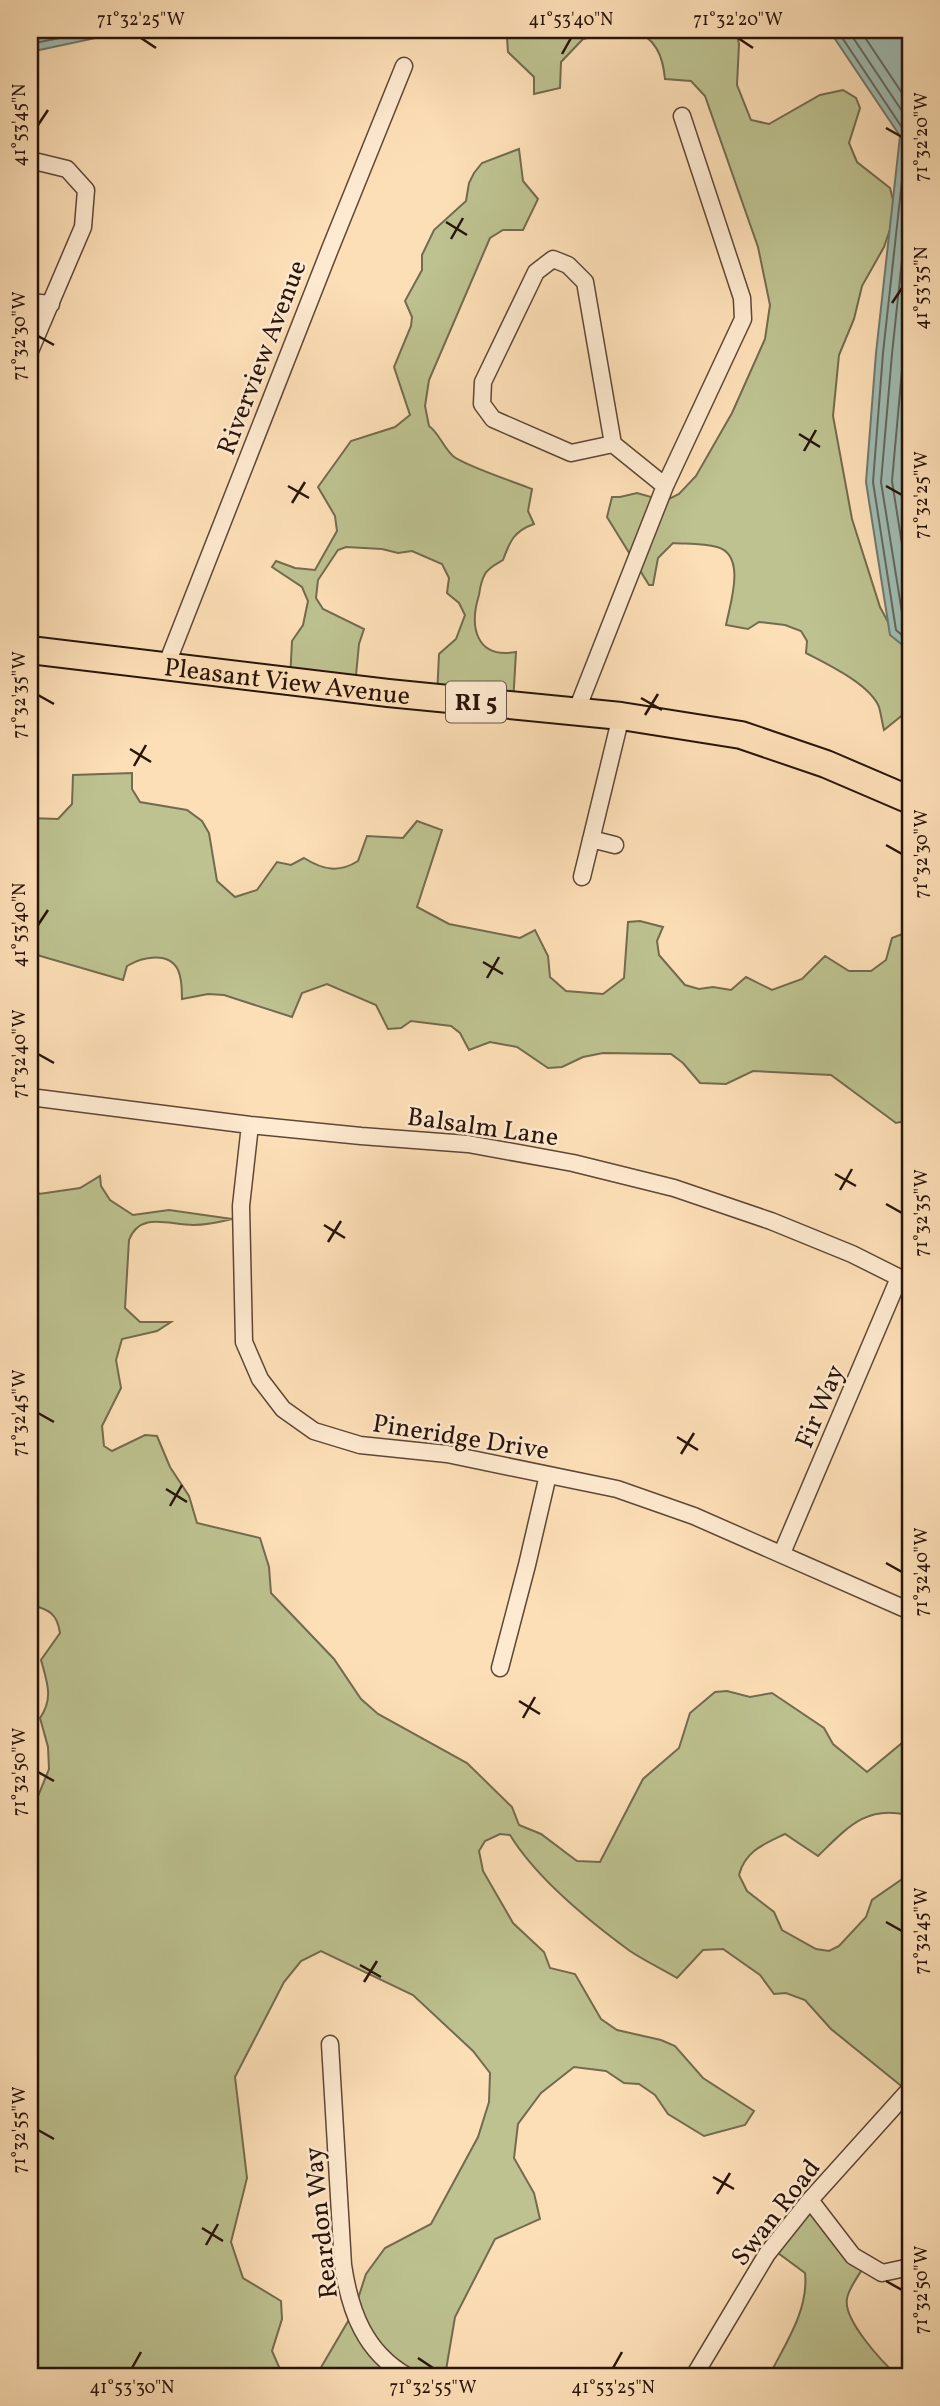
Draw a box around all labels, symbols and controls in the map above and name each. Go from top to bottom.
text: 71°32'25"W [97,8,185,33]
text: 41°53'40"N [529,8,613,33]
text: 71°32'20"W [693,8,783,33]
text: 41°53'45"N [8,84,33,166]
text: 71°32'20"W [910,92,935,182]
text: 41°53'35"N [910,246,935,330]
street label: Riverview Avenue [209,255,316,460]
text: 71°32'30"W [8,291,33,381]
text: 71°32'25"W [910,451,935,539]
street label: Pleasant View Avenue [162,650,412,715]
text: 71°32'35"W [8,651,33,739]
road number: RI 5 [446,682,506,722]
text: 71°32'30"W [910,809,935,899]
text: 41°53'40"N [8,883,33,967]
text: 71°32'40"W [8,1009,33,1099]
street label: Balsalm Lane [405,1100,561,1156]
text: 71°32'35"W [910,1169,935,1257]
street label: Fir Way [787,1359,854,1454]
text: 71°32'45"W [8,1369,33,1457]
street label: Pineridge Drive [370,1406,552,1470]
text: 71°32'40"W [910,1527,935,1617]
text: 71°32'50"W [8,1728,33,1816]
text: 71°32'45"W [910,1887,935,1975]
text: 71°32'55"W [8,2087,33,2174]
street label: Reardon Way [296,2145,348,2300]
street label: Swan Road [723,2152,830,2274]
text: 71°32'50"W [910,2246,935,2334]
text: 41°53'30"N [90,2376,174,2401]
text: 71°32'55"W [390,2376,477,2401]
text: 41°53'25"N [571,2376,655,2401]

